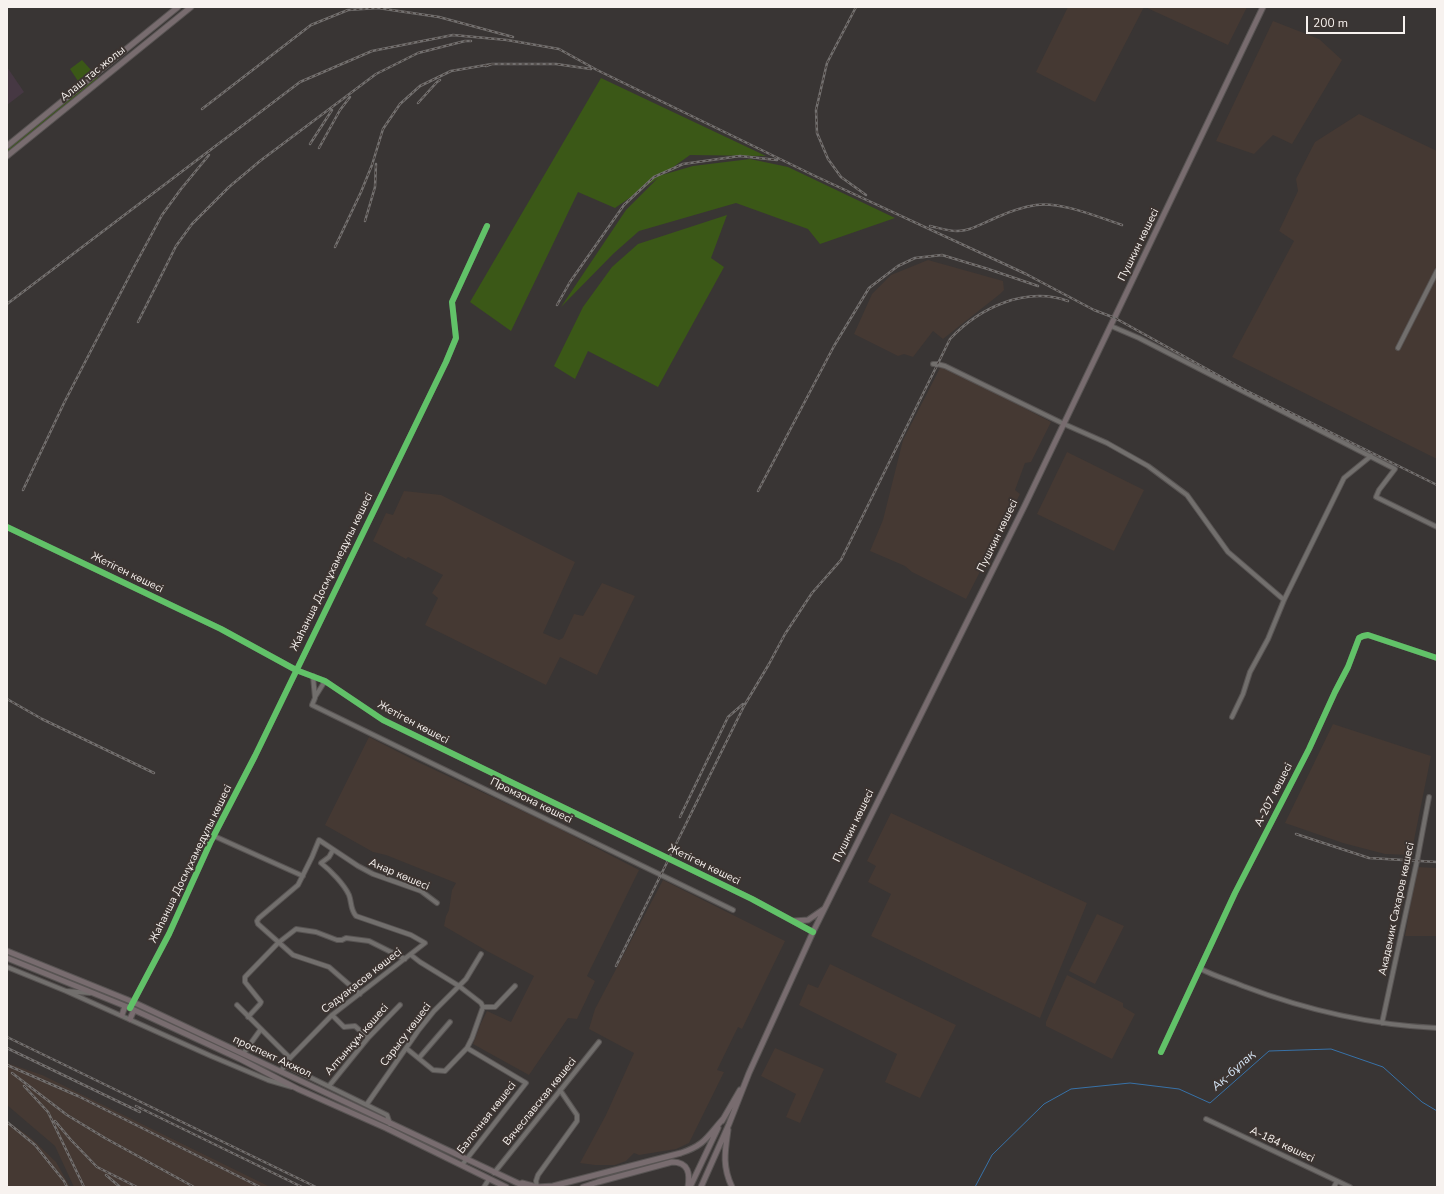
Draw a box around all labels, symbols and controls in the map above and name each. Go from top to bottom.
scale bar [1308,8,1407,34]
text: 200 m [1313,15,1348,31]
street label: Алаш тас жолы [58,44,128,104]
street label: Пушкин көшесі [1116,207,1162,283]
street label: Жаһанша Досмұхамедұлы көшесі [288,491,376,653]
street label: Пушкин көшесі [975,498,1021,574]
street label: Жетіген көшесі [89,550,165,596]
street label: Жетіген көшесі [375,699,451,747]
street label: А-207 көшесі [1252,761,1296,829]
street label: Промзона көшесі [488,775,574,827]
street label: Жаһанша Досмұхамедұлы көшесі [147,783,235,945]
street label: Пушкин көшесі [831,788,877,864]
street label: Академик Сахаров көшесі [1376,841,1418,977]
street label: Жетіген көшесі [666,842,742,888]
street label: Анар көшесі [367,856,431,894]
street label: Сәдуақасов көшесі [319,946,405,1016]
street label: Сарысу көшесі [378,1001,434,1069]
street label: Алтынқұм көшесі [322,1002,392,1078]
street label: проспект Акжол [231,1033,313,1081]
water label: Ақ-бұлақ [1209,1048,1259,1094]
street label: Вячеславская көшесі [501,1055,579,1149]
street label: Балочная көшесі [455,1079,519,1157]
street label: А-184 көшесі [1248,1124,1316,1166]

